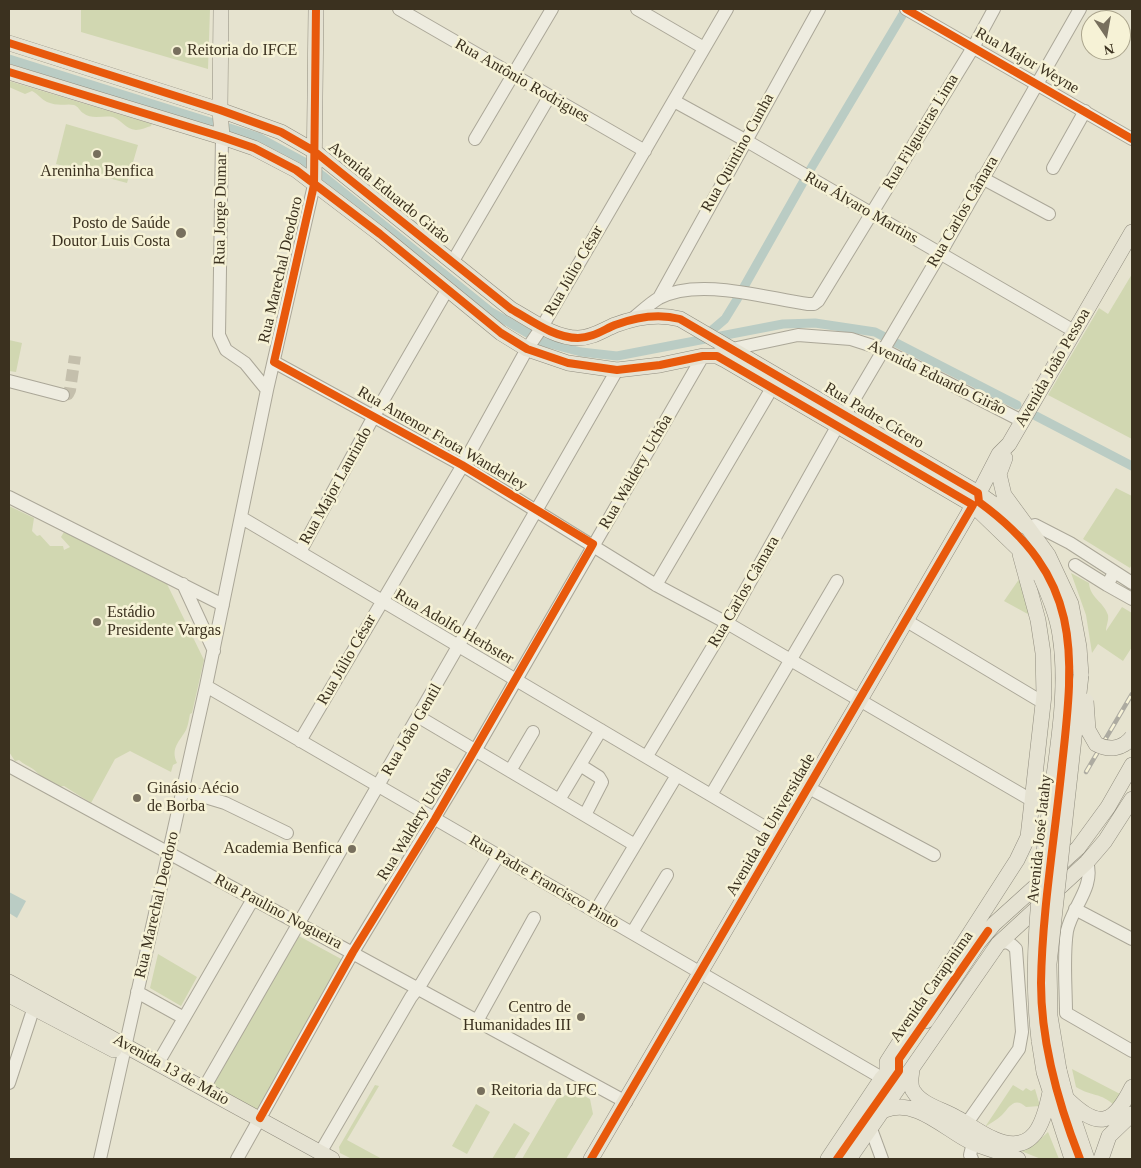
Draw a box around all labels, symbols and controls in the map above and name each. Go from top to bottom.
north arrow [1081,10,1131,60]
street label: Rua Major Weyne [972,23,1082,99]
street label: Rua Antônio Rodrigues [451,35,593,127]
place label: Reitoria do IFCE [187,41,297,61]
text: N [1103,41,1116,58]
marker: Reitoria do IFCE [171,45,183,57]
street label: Rua Filgueiras Lima [879,71,963,193]
street label: Rua Quintino Cunha [698,90,778,216]
street label: Avenida Eduardo Girão [324,138,454,248]
marker: Areninha Benfica [91,148,103,160]
street label: Rua Jorge Dumar [210,153,232,265]
street label: Rua Carlos Câmara [923,153,1003,271]
place label: Areninha Benfica [40,162,154,182]
street label: Rua Álvaro Martins [801,168,921,248]
street label: Rua Marechal Deodoro [255,195,307,345]
place label: Posto de Saúde Doutor Luis Costa [52,214,170,252]
street label: Rua Júlio César [540,222,608,320]
marker: Posto de Saúde Doutor Luis Costa [174,226,188,240]
street label: Avenida João Pessoa [1011,305,1095,431]
street label: Avenida Eduardo Girão [865,336,1009,420]
street label: Rua Padre Cícero [821,379,927,453]
street label: Rua Antenor Frota Wanderley [354,382,530,496]
street label: Rua Waldery Uchôa [595,411,677,533]
street label: Rua Major Laurindo [296,424,376,548]
street label: Rua Carlos Câmara [704,533,784,651]
street label: Rua Adolfo Herbster [391,585,517,669]
place label: Estádio Presidente Vargas [107,603,221,641]
street label: Rua Júlio César [313,611,381,709]
marker: Estádio Presidente Vargas [91,616,103,628]
street label: Rua João Gentil [378,681,446,779]
street label: Avenida da Universidade [722,750,820,900]
street label: Rua Waldery Uchôa [373,764,457,884]
street label: Avenida José Jatahy [1024,774,1056,904]
place label: Ginásio Aécio de Borba [147,779,239,817]
marker: Ginásio Aécio de Borba [131,792,143,804]
street label: Rua Marechal Deodoro [131,830,183,980]
street label: Rua Padre Francisco Pinto [466,831,622,933]
place label: Academia Benfica [223,839,342,859]
marker: Academia Benfica [346,843,358,855]
street label: Rua Paulino Nogueira [211,870,345,954]
street label: Avenida Carapinima [886,928,978,1046]
place label: Centro de Humanidades III [463,998,571,1036]
marker: Centro de Humanidades III [575,1011,587,1023]
street label: Avenida 13 de Maio [110,1030,232,1110]
place label: Reitoria da UFC [491,1081,597,1101]
marker: Reitoria da UFC [475,1085,487,1097]

